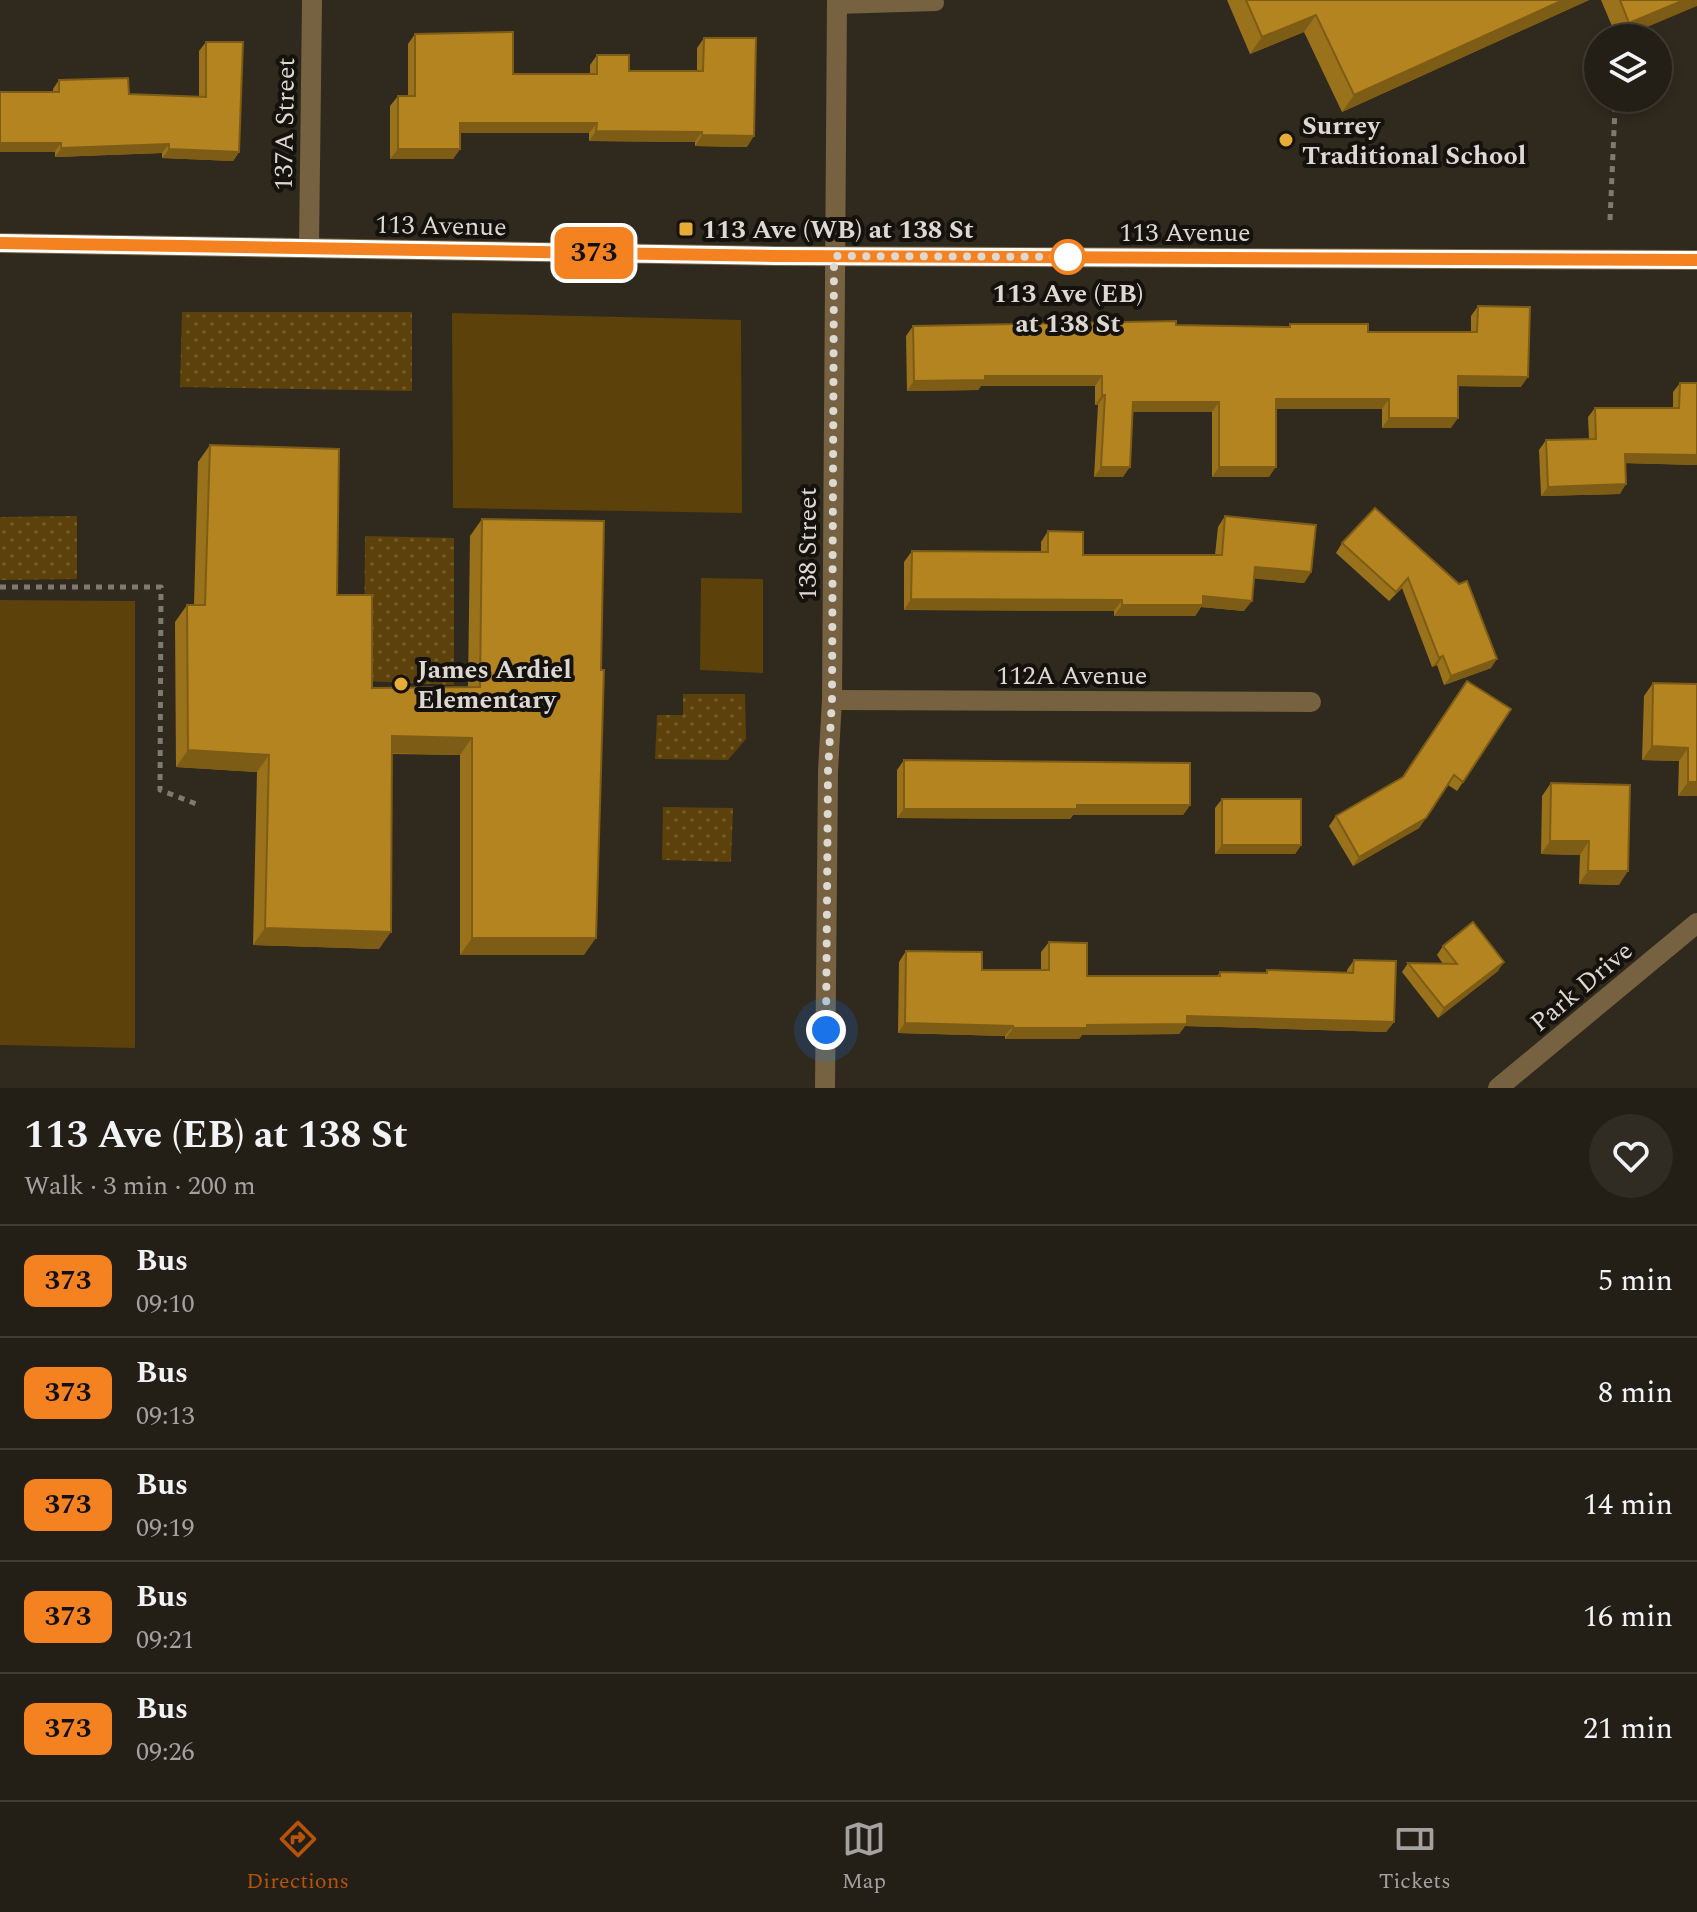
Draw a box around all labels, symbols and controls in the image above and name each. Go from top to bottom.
map controls [1584,24,1672,112]
button: layers [1584,24,1672,112]
street label: 137A Street [264,57,306,191]
place label: Surrey Traditional School [1302,106,1526,176]
marker: Surrey Traditional School [1277,131,1295,149]
street label: 113 Avenue [375,205,507,247]
place label: 113 Ave (WB) at 138 St [702,210,974,250]
street label: 113 Avenue [1119,213,1251,253]
marker: 113 Ave (WB) at 138 St [677,220,695,238]
line badge: 373 [548,227,640,279]
text: 373 [570,231,618,274]
marker: 113 Ave (EB) at 138 St [1051,240,1085,274]
place label: 113 Ave (EB) at 138 St [993,274,1143,344]
street label: 138 Street [788,487,828,601]
place label: James Ardiel Elementary [417,650,572,720]
street label: 112A Avenue [997,656,1147,696]
marker: James Ardiel Elementary [392,675,410,693]
street label: Park Drive [1521,932,1642,1042]
your location [806,1010,846,1050]
text: 113 Ave (EB) at 138 St [24,1107,408,1165]
button: heart [1589,1114,1673,1198]
text: Walk · 3 min · 200 m [24,1166,256,1206]
text: Bus [136,1238,188,1284]
text: 5 min [1598,1258,1673,1304]
text: 373 [44,1259,92,1302]
text: 09:10 [136,1284,195,1324]
text: Bus [136,1350,188,1396]
text: 8 min [1598,1370,1673,1416]
text: 373 [44,1371,92,1414]
text: 09:13 [136,1396,195,1436]
text: Bus [136,1462,188,1508]
text: 14 min [1583,1482,1673,1528]
text: 373 [44,1483,92,1526]
text: 09:19 [136,1508,195,1548]
text: Bus [136,1574,188,1620]
text: 16 min [1583,1594,1673,1640]
text: 373 [44,1595,92,1638]
text: 09:21 [136,1620,195,1660]
text: Bus [136,1686,188,1732]
text: 21 min [1583,1706,1673,1752]
text: 373 [44,1707,92,1750]
text: 09:26 [136,1732,195,1772]
tab: Directions [246,1817,349,1898]
tab: Map [842,1817,886,1898]
tab: Tickets [1379,1817,1451,1898]

